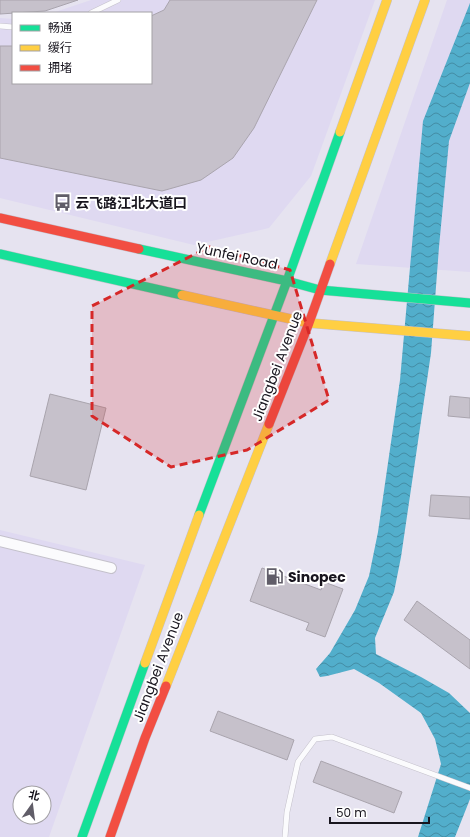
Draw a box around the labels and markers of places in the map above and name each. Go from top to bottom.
bus stop icon: 云飞路江北大道口 [52,193,72,213]
place label: 云飞路江北大道口 [75,193,187,213]
fuel station icon: Sinopec [265,567,285,587]
place label: Sinopec [288,567,346,587]

